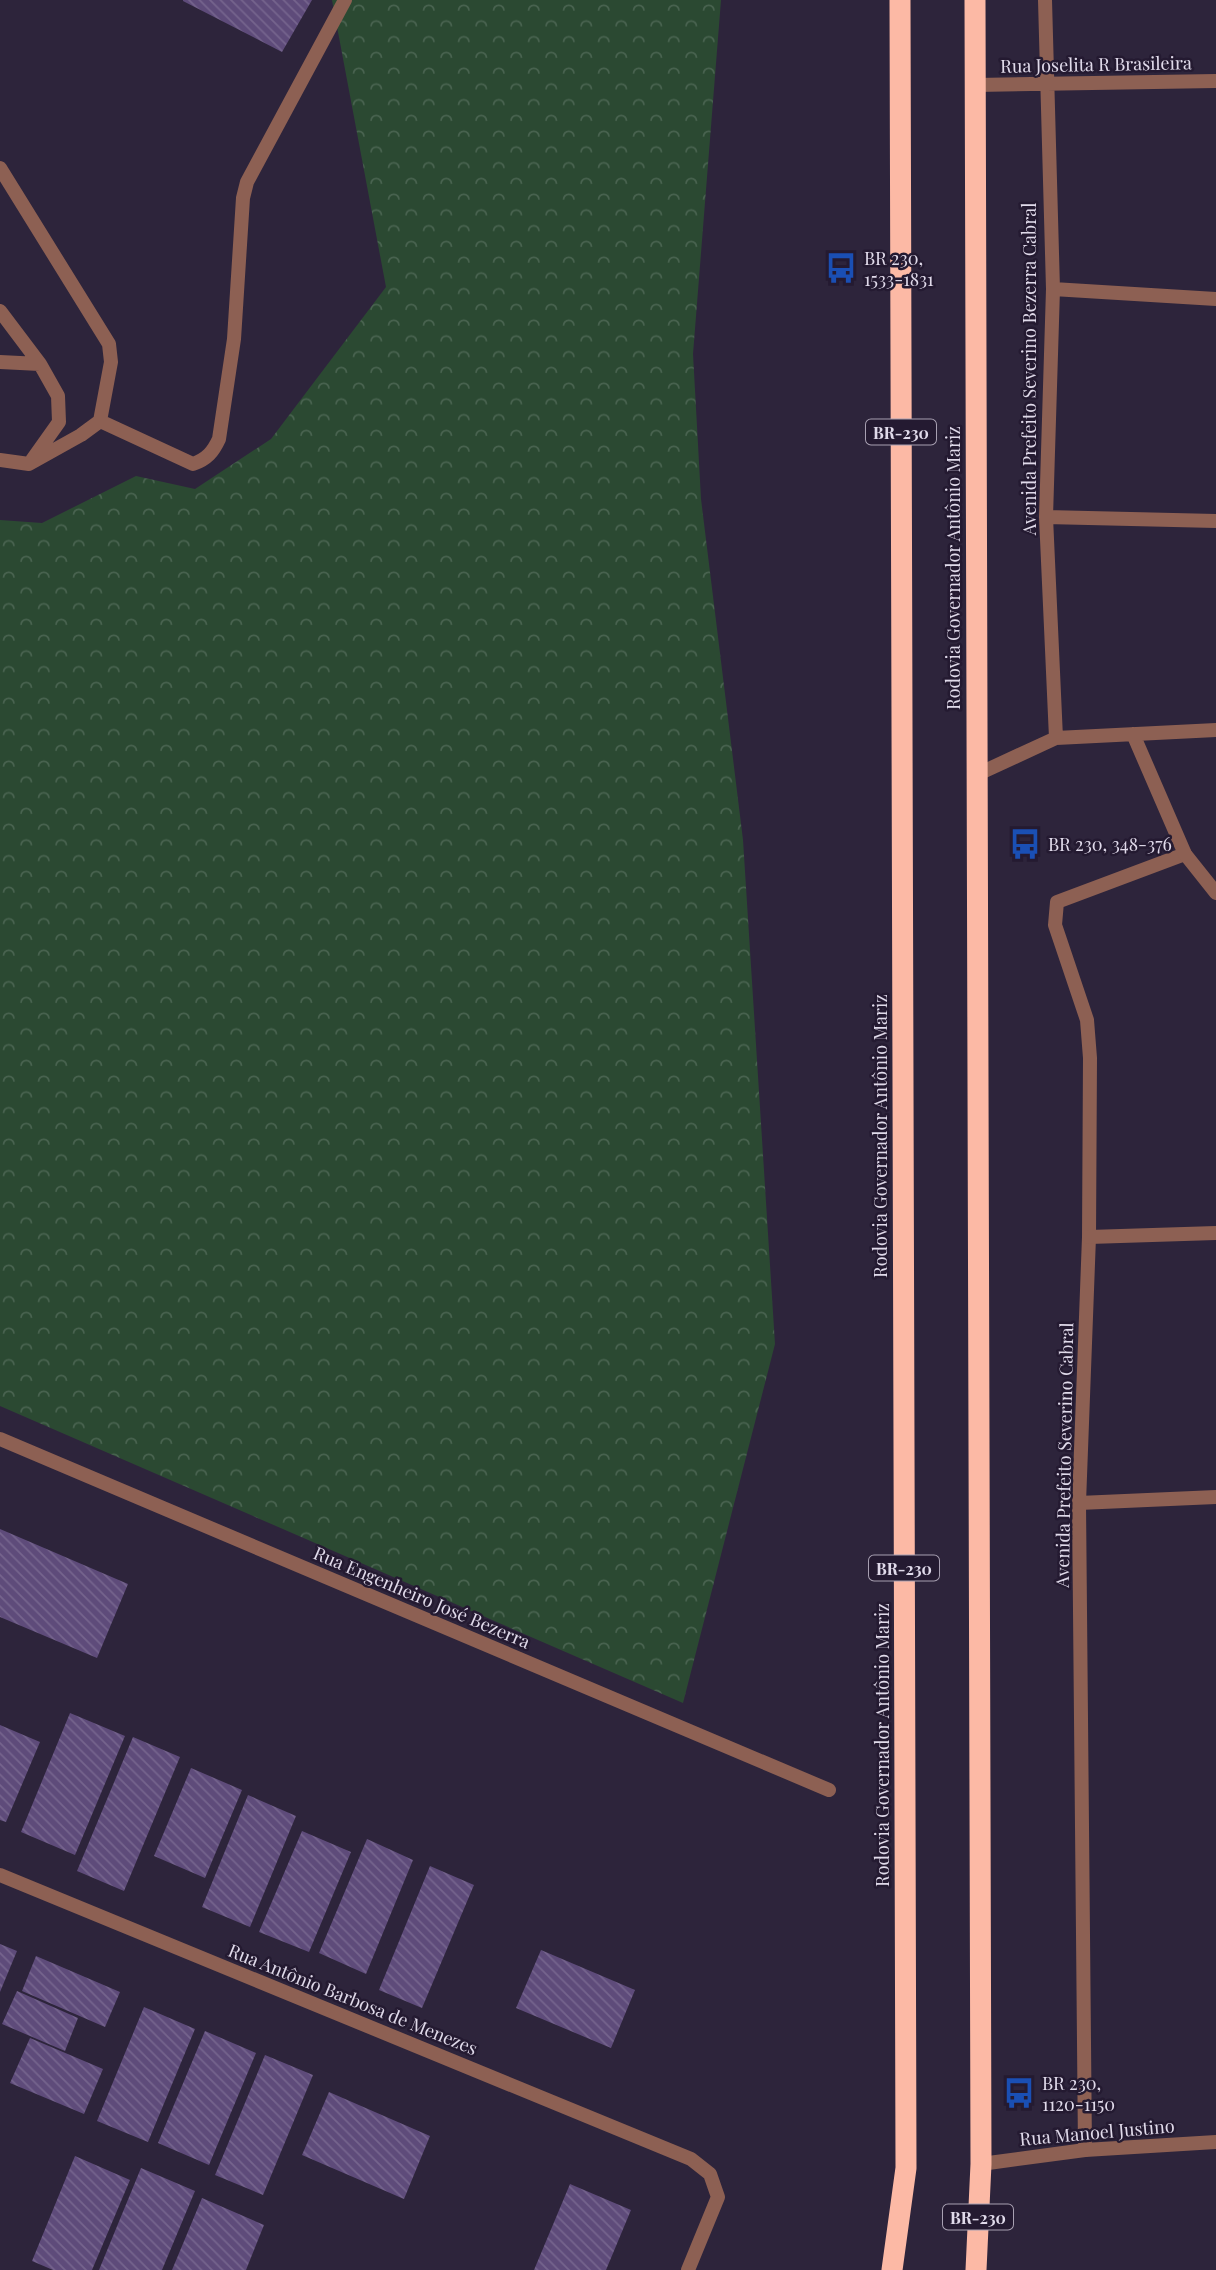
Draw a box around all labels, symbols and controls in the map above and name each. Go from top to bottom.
street label: Rua Joselita R Brasileira [1000,50,1192,78]
street label: Avenida Prefeito Severino Bezerra Cabral [1017,203,1041,536]
place label: BR 230, 1533-1831 [864,246,934,291]
bus stop icon: BR 230, 1533-1831 [824,251,858,285]
road number: BR-230 [866,420,936,444]
street label: Rodovia Governador Antônio Mariz [941,426,965,710]
bus stop icon: BR 230, 348-376 [1008,827,1042,861]
place label: BR 230, 348-376 [1048,832,1172,856]
street label: Rodovia Governador Antônio Mariz [868,994,892,1278]
street label: Avenida Prefeito Severino Cabral [1050,1322,1078,1589]
street label: Rua Engenheiro José Bezerra [310,1540,534,1654]
road number: BR-230 [869,1556,939,1580]
street label: Rodovia Governador Antônio Mariz [870,1603,894,1887]
street label: Rua Antônio Barbosa de Menezes [225,1938,481,2060]
place label: BR 230, 1120-1150 [1042,2071,1115,2116]
bus stop icon: BR 230, 1120-1150 [1002,2076,1036,2110]
street label: Rua Manoel Justino [1018,2113,1176,2151]
road number: BR-230 [943,2204,1013,2230]

